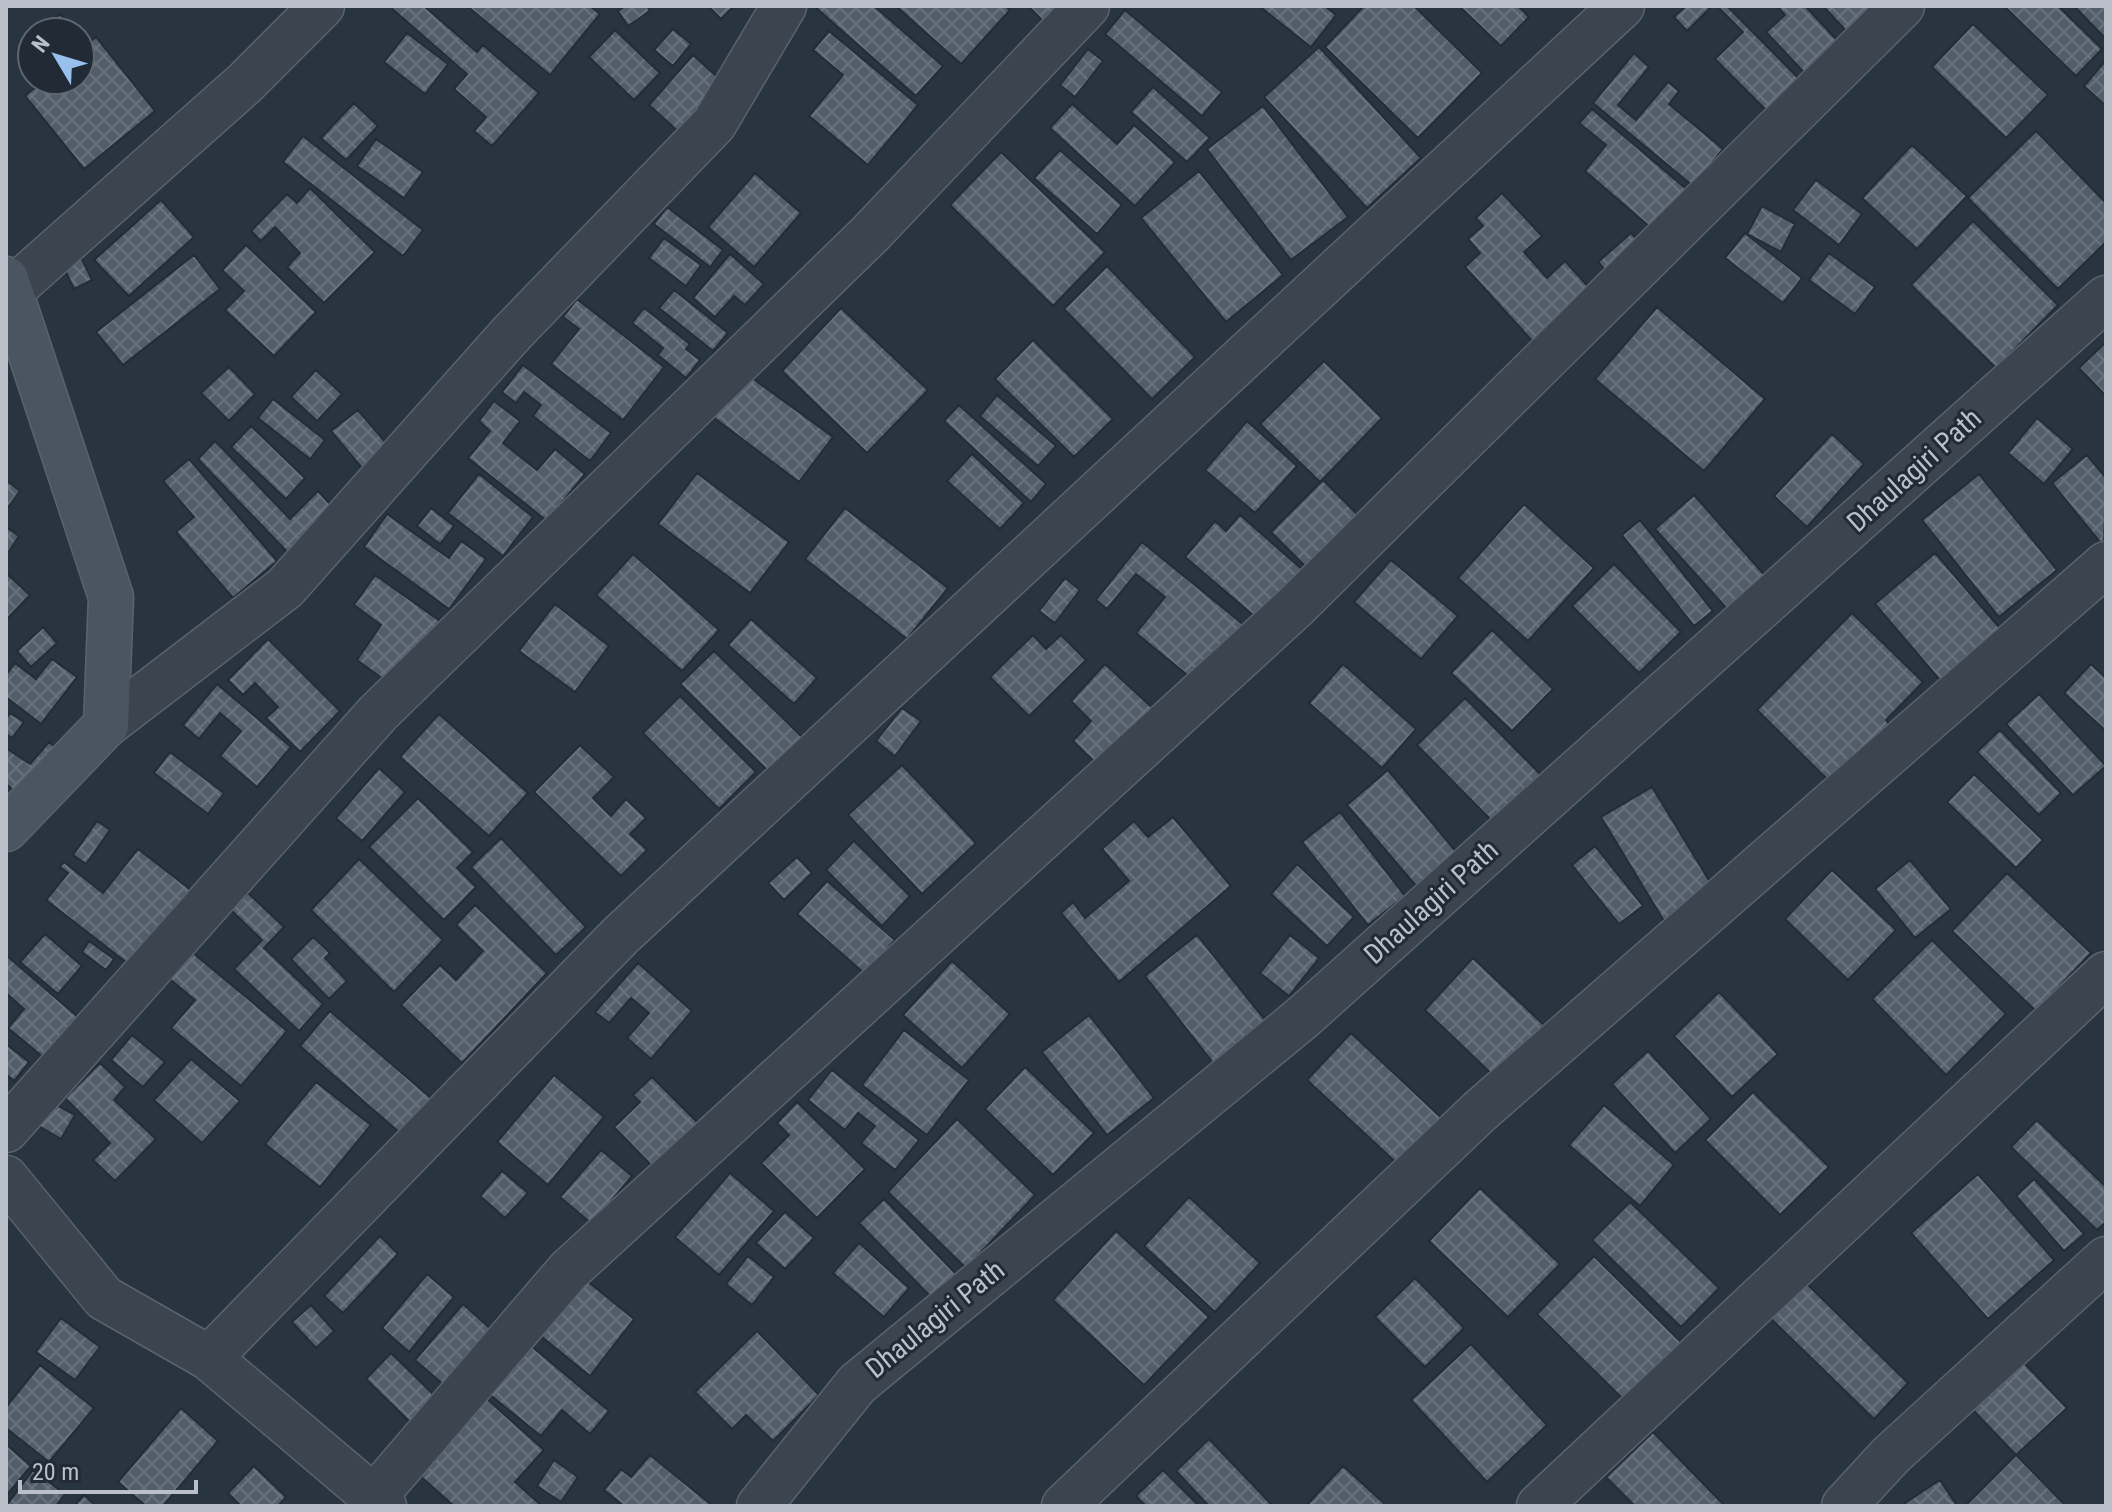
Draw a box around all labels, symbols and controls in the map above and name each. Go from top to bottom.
north arrow [16,16,96,96]
text: N [27,31,55,57]
street label: Dhaulagiri Path [1840,401,1988,539]
street label: Dhaulagiri Path [1357,833,1505,971]
street label: Dhaulagiri Path [859,1253,1011,1385]
scale bar [20,1444,196,1494]
text: 20 m [32,1458,79,1486]

